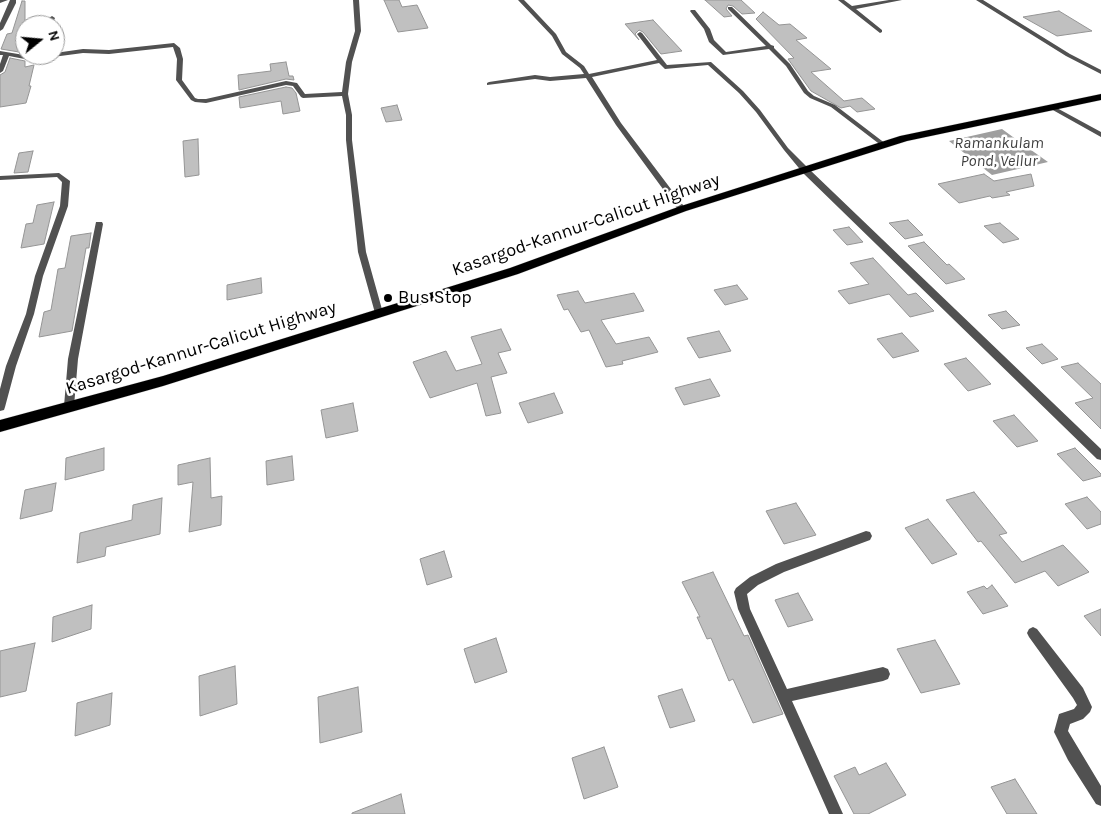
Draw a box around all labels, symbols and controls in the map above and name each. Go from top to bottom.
north arrow [15,15,65,65]
text: N [44,28,63,43]
water label: Ramankulam Pond, Vellur [954,133,1044,171]
street label: Kasargod-Kannur-Calicut Highway [449,169,723,281]
place label: Bus Stop [398,287,472,309]
marker: Bus Stop [382,292,394,304]
street label: Kasargod-Kannur-Calicut Highway [63,296,339,400]

